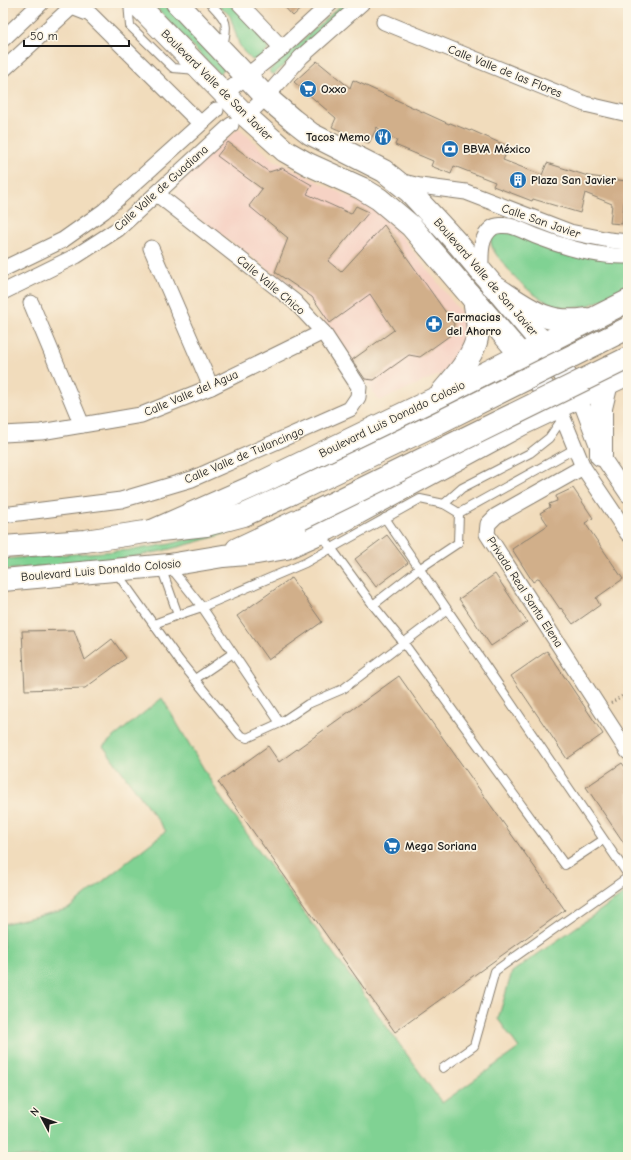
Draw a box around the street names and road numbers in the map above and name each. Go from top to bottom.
street label: Boulevard Valle de San Javier [158,26,276,144]
street label: Calle Valle de las Flores [446,42,564,100]
street label: Calle Valle de Guadiana [111,142,211,234]
street label: Calle San Javier [500,201,582,241]
street label: Boulevard Valle de San Javier [431,215,541,339]
street label: Calle Valle Chico [234,252,308,318]
street label: Calle Valle del Agua [142,367,240,419]
street label: Boulevard Luis Donaldo Colosio [317,377,467,461]
street label: Calle Valle de Tulancingo [182,424,306,486]
street label: Privada Real Santa Elena [484,534,566,650]
street label: Boulevard Luis Donaldo Colosio [20,556,182,584]

